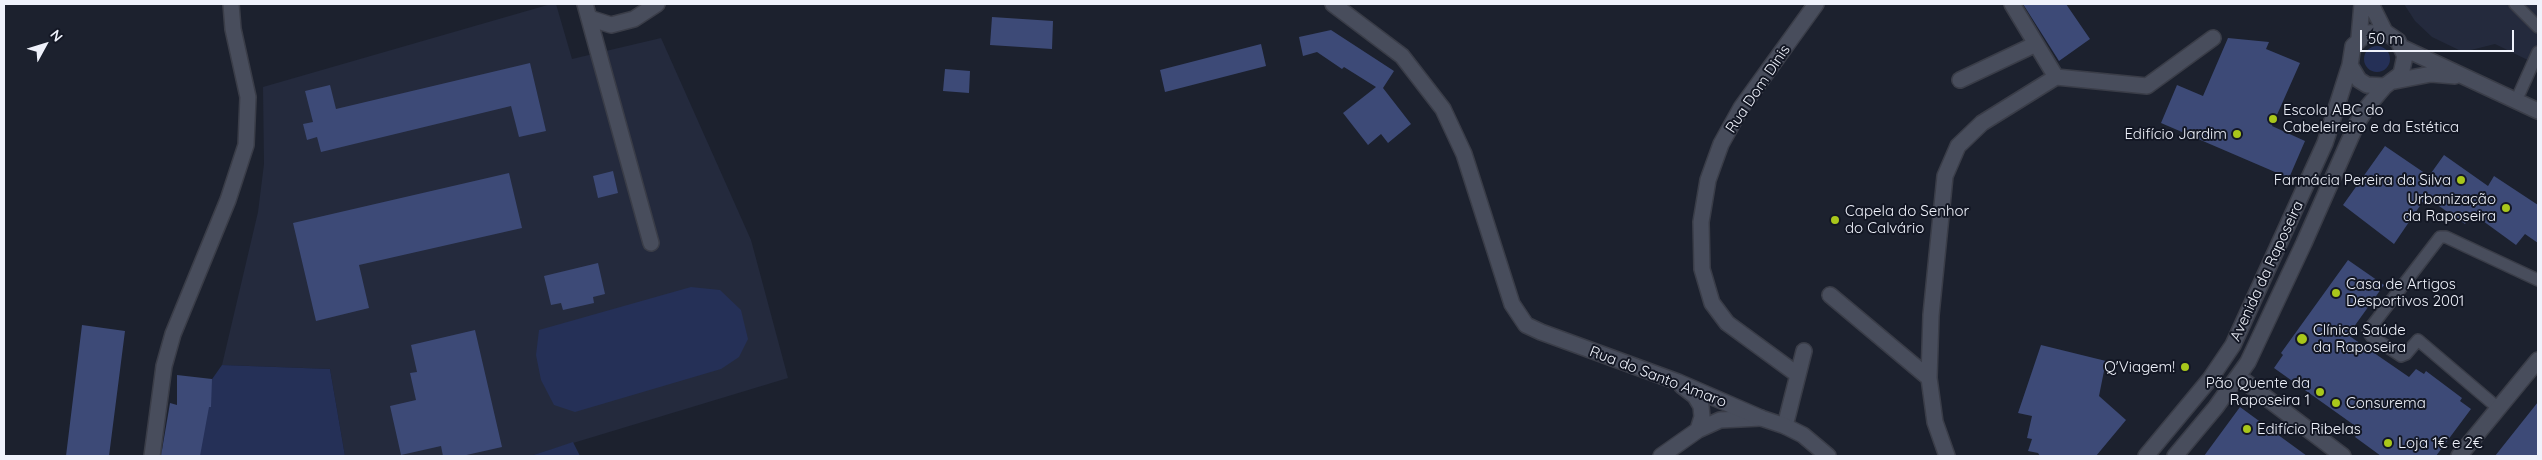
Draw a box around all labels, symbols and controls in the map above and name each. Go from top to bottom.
north arrow [20,20,70,70]
scale bar [2362,20,2516,52]
text: N [46,26,67,45]
text: 50 m [2368,29,2403,48]
street label: Rua Dom Dinis [1722,42,1794,136]
place label: Escola ABC do Cabeleireiro e da Estética [2283,101,2459,136]
marker: Escola ABC do Cabeleireiro e da Estética [2267,113,2279,125]
place label: Edifício Jardim [2124,125,2227,143]
marker: Edifício Jardim [2231,128,2243,140]
place label: Farmácia Pereira da Silva [2274,171,2451,189]
marker: Farmácia Pereira da Silva [2455,174,2467,186]
place label: Urbanização da Raposeira [2403,190,2496,225]
street label: Avenida da Raposeira [2227,198,2307,344]
place label: Capela do Senhor do Calvário [1845,202,1969,237]
marker: Urbanização da Raposeira [2500,202,2512,214]
marker: Capela do Senhor do Calvário [1829,214,1841,226]
place label: Casa de Artigos Desportivos 2001 [2346,275,2464,310]
marker: Casa de Artigos Desportivos 2001 [2330,287,2342,299]
place label: Clínica Saúde da Raposeira [2313,321,2406,356]
marker: Clínica Saúde da Raposeira [2295,332,2309,346]
street label: Rua do Santo Amaro [1587,343,1729,411]
place label: Q'Viagem! [2104,358,2175,376]
marker: Q'Viagem! [2179,361,2191,373]
place label: Pão Quente da Raposeira 1 [2206,374,2310,409]
marker: Pão Quente da Raposeira 1 [2314,386,2326,398]
place label: Consurema [2346,394,2426,412]
marker: Consurema [2330,397,2342,409]
place label: Edifício Ribelas [2257,420,2361,438]
marker: Edifício Ribelas [2241,423,2253,435]
place label: Loja 1€ e 2€ [2398,434,2483,452]
marker: Loja 1€ e 2€ [2382,437,2394,449]

